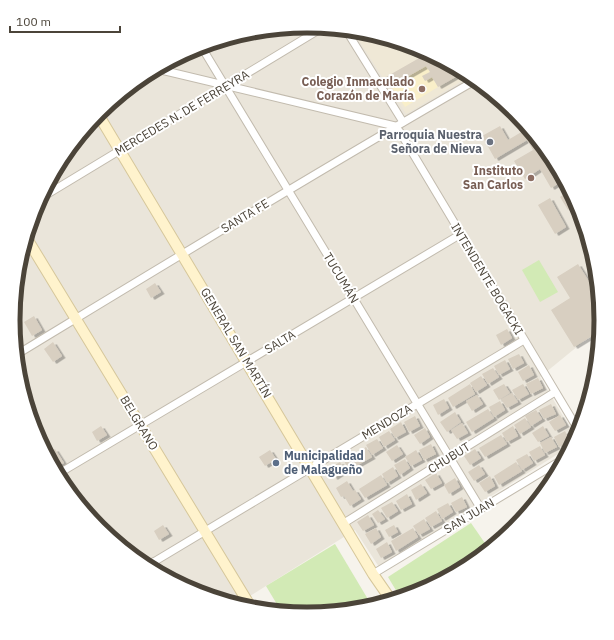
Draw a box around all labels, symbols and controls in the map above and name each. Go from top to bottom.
scale bar [10,8,120,34]
text: 100 m [16,14,51,29]
street label: MERCEDES N. DE FERREYRA [112,66,252,159]
place label: Colegio Inmaculado Corazón de María [302,74,414,103]
marker: Colegio Inmaculado Corazón de María [417,84,427,94]
place label: Parroquia Nuestra Señora de Nieva [379,127,482,156]
marker: Parroquia Nuestra Señora de Nieva [485,137,495,147]
place label: Instituto San Carlos [463,163,523,192]
marker: Instituto San Carlos [526,173,536,183]
street label: SANTA FE [218,195,272,236]
street label: INTENDENTE BOGACKI [448,220,527,338]
street label: TUCUMÁN [320,250,362,306]
street label: GENERAL SAN MARTÍN [198,285,275,401]
street label: SALTA [261,326,298,357]
street label: BELGRANO [117,393,162,453]
street label: MENDOZA [359,400,415,442]
street label: CHUBUT [425,439,473,476]
place label: Municipalidad de Malagueño [284,448,364,477]
marker: Municipalidad de Malagueño [271,458,281,468]
street label: SAN JUAN [441,495,497,536]

